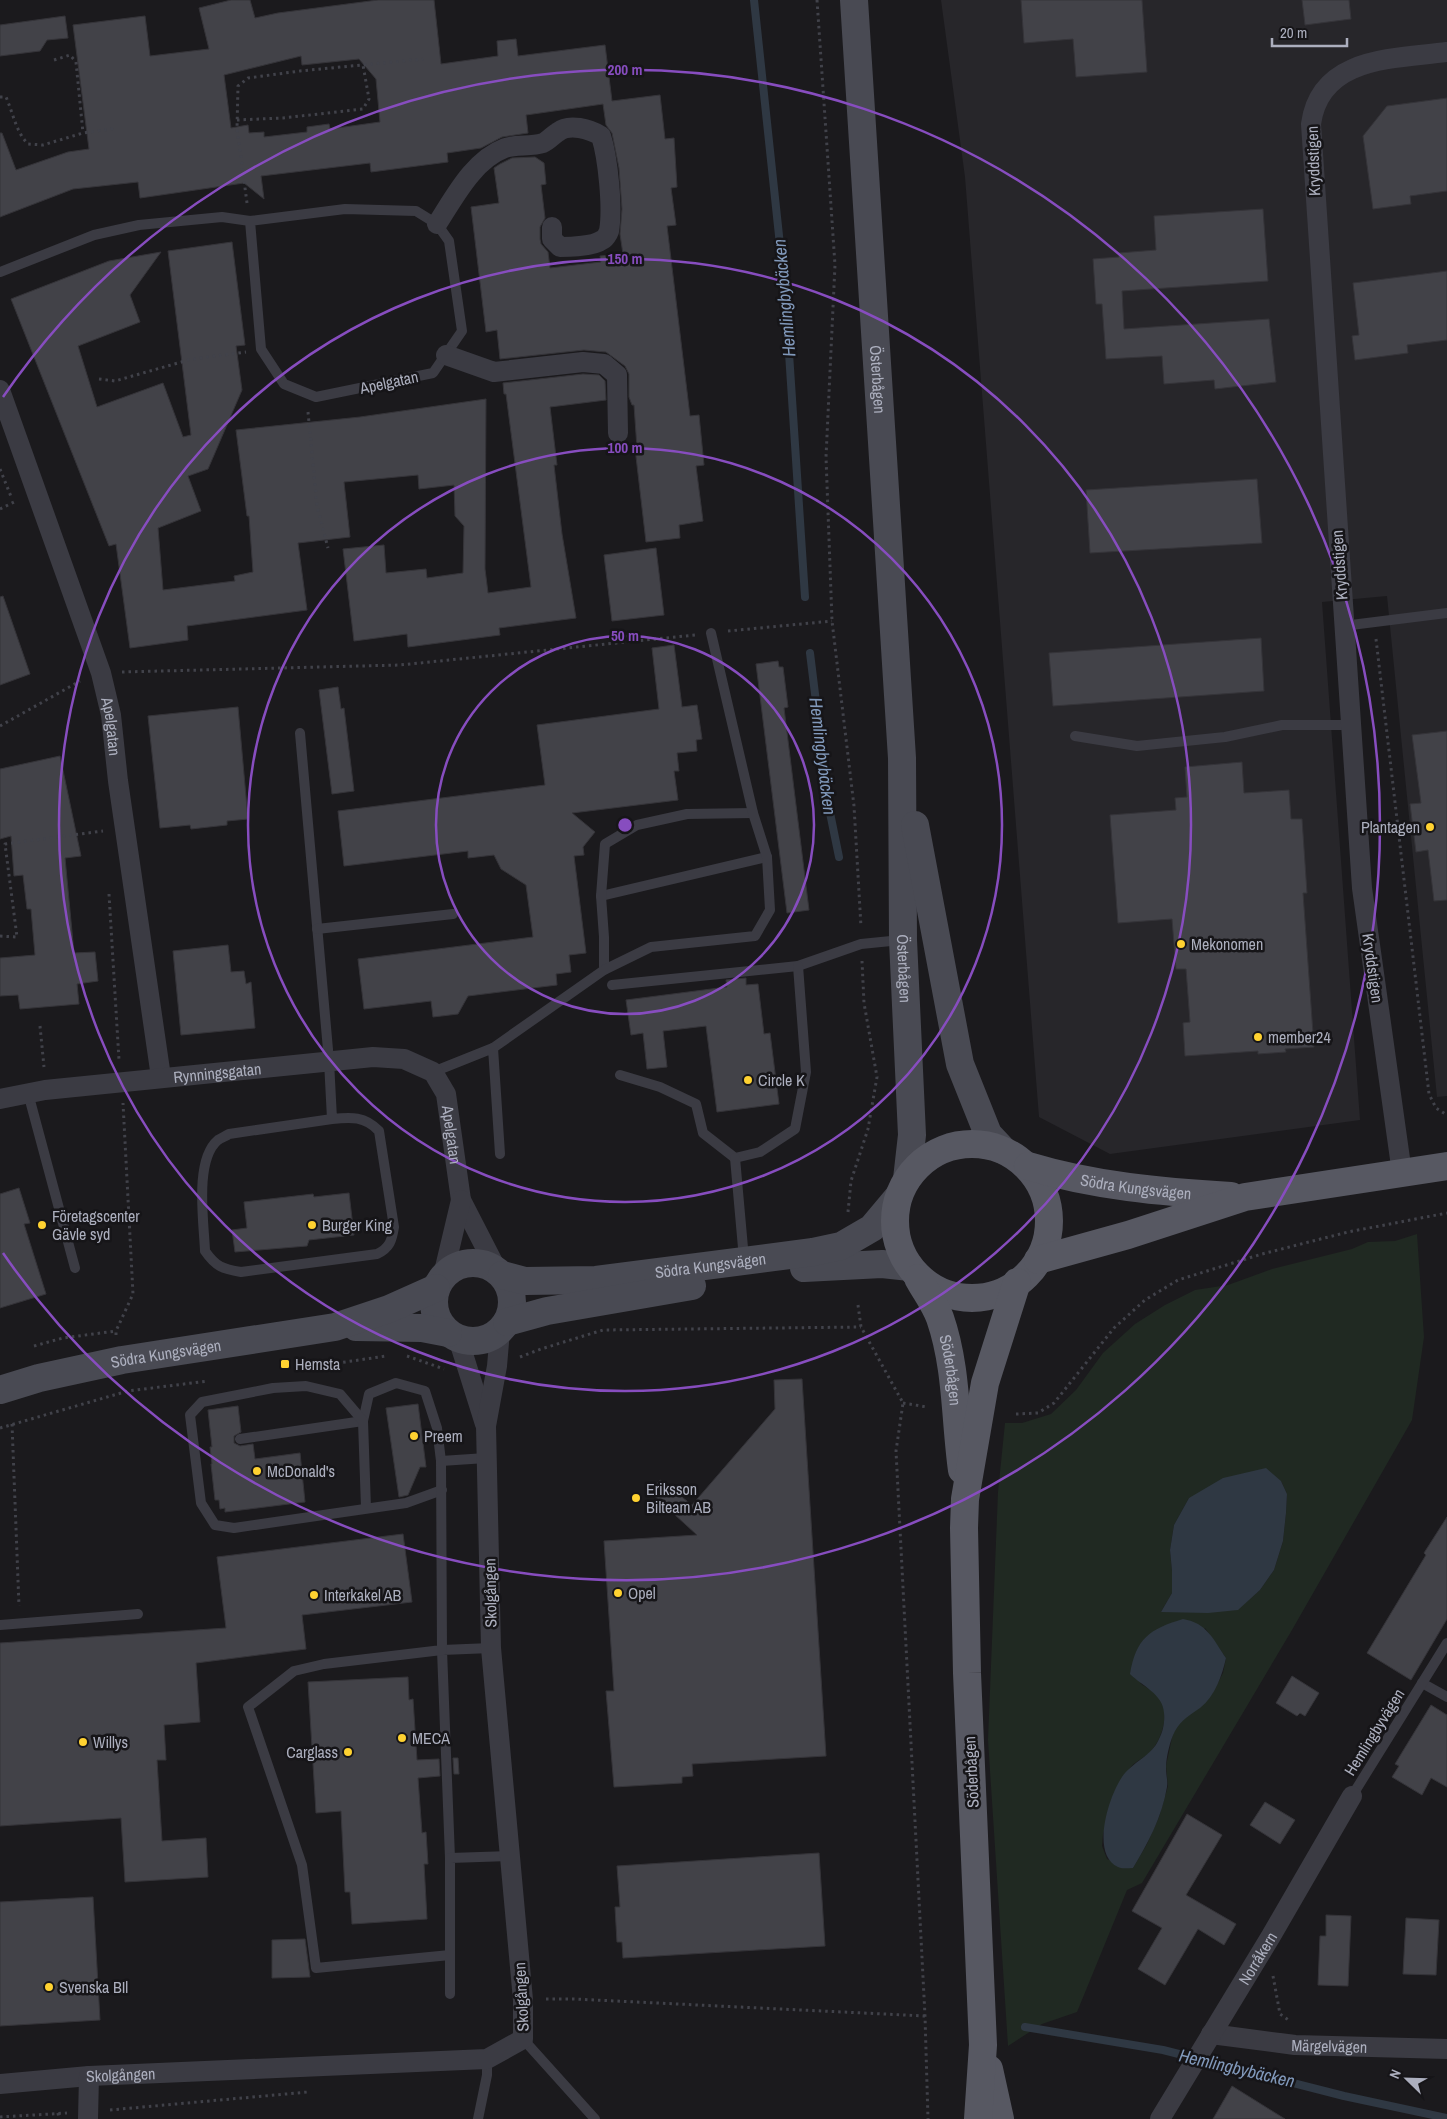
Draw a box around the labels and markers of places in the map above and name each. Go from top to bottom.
centre of rings [616,816,634,834]
place label: Plantagen [1361,816,1420,838]
marker: Plantagen [1424,821,1436,833]
place label: Mekonomen [1191,933,1263,955]
marker: Mekonomen [1175,938,1187,950]
place label: member24 [1268,1026,1331,1048]
marker: member24 [1252,1031,1264,1043]
place label: Circle K [758,1069,805,1091]
marker: Circle K [742,1074,754,1086]
place label: Företagscenter Gävle syd [52,1205,140,1245]
place label: Burger King [322,1214,393,1236]
marker: Företagscenter Gävle syd [36,1219,48,1231]
marker: Burger King [306,1219,318,1231]
place label: Hemsta [295,1353,341,1375]
marker: Hemsta [279,1358,291,1370]
place label: Preem [424,1425,463,1447]
marker: Preem [408,1430,420,1442]
place label: McDonald's [267,1460,335,1482]
marker: McDonald's [251,1465,263,1477]
place label: Eriksson Bilteam AB [646,1478,711,1518]
marker: Eriksson Bilteam AB [630,1492,642,1504]
place label: Opel [628,1582,656,1604]
place label: Interkakel AB [324,1584,402,1606]
marker: Opel [612,1587,624,1599]
marker: Interkakel AB [308,1589,320,1601]
place label: MECA [412,1727,450,1749]
place label: Willys [93,1731,128,1753]
marker: MECA [396,1732,408,1744]
marker: Willys [77,1736,89,1748]
place label: Carglass [286,1741,338,1763]
marker: Carglass [342,1746,354,1758]
place label: Svenska BIl [59,1976,128,1998]
marker: Svenska BIl [43,1981,55,1993]

